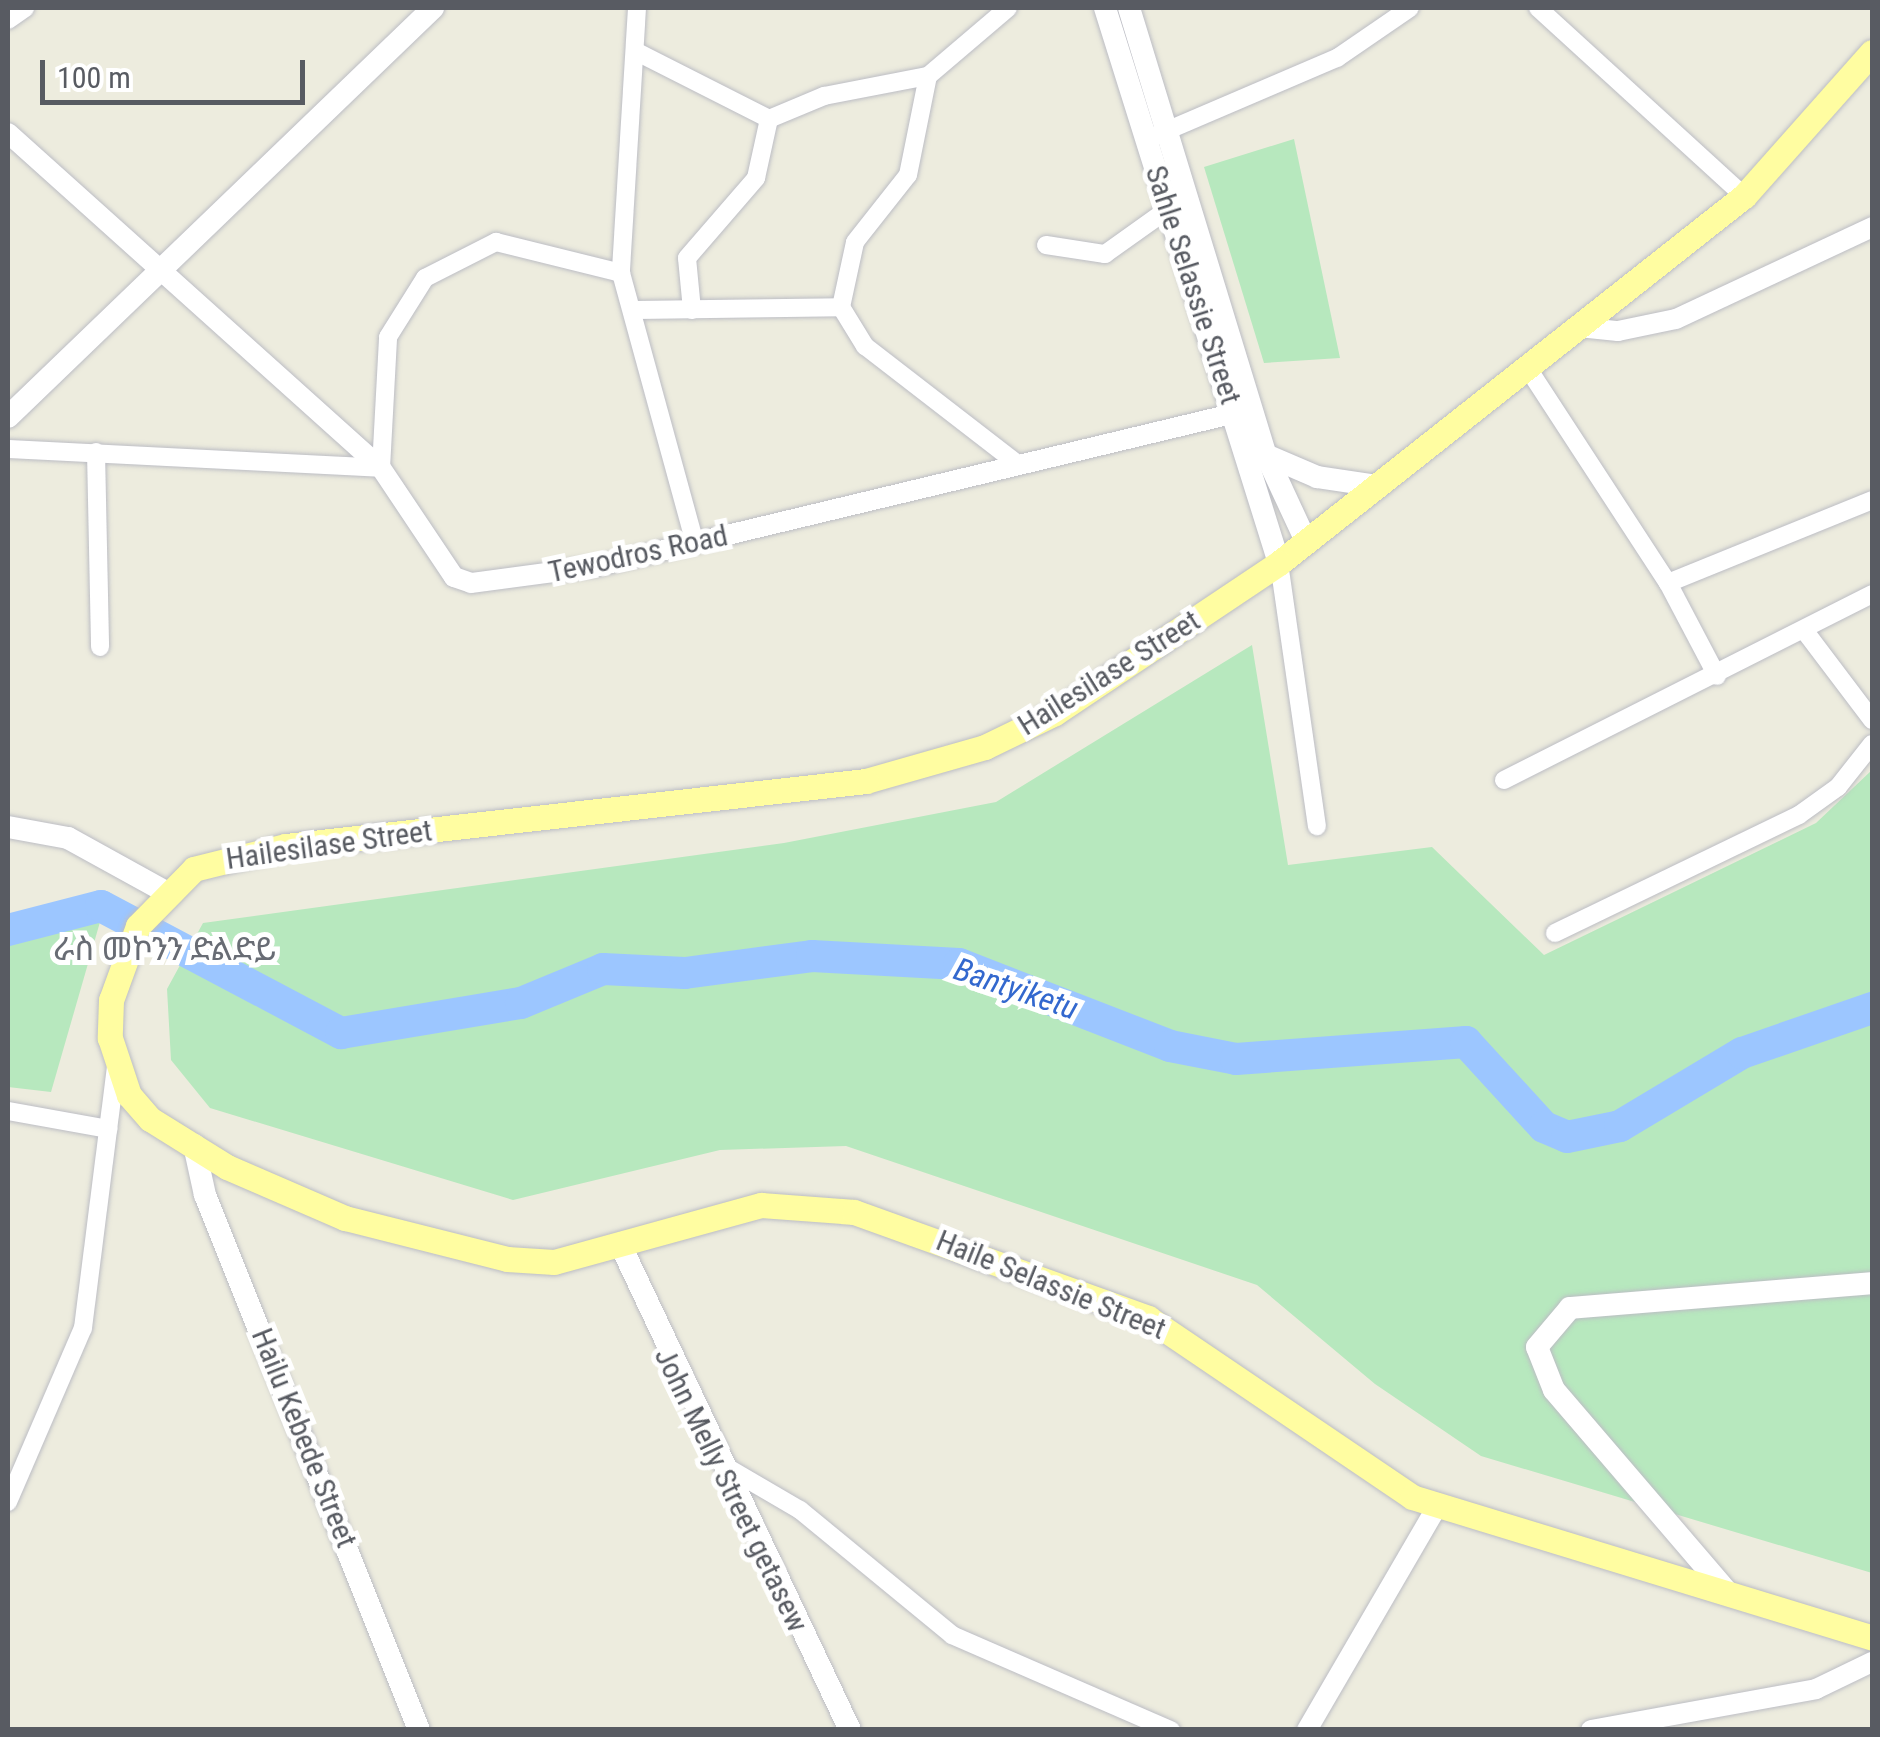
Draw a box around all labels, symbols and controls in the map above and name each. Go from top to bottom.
scale bar [45,40,310,102]
text: 100 m [57,60,131,95]
street label: Sahle Selassie Street [1137,161,1249,409]
street label: Tewodros Road [545,517,731,591]
street label: Hailesilase Street [1011,603,1207,743]
street label: Hailesilase Street [224,813,434,877]
district label: ራስ መኮንን ድልድይ [53,930,277,968]
water label: Bantyiketu [949,950,1083,1028]
street label: Haile Selassie Street [931,1223,1171,1347]
street label: Hailu Kebede Street [244,1323,364,1553]
street label: John Melly Street getasew [646,1342,816,1638]

